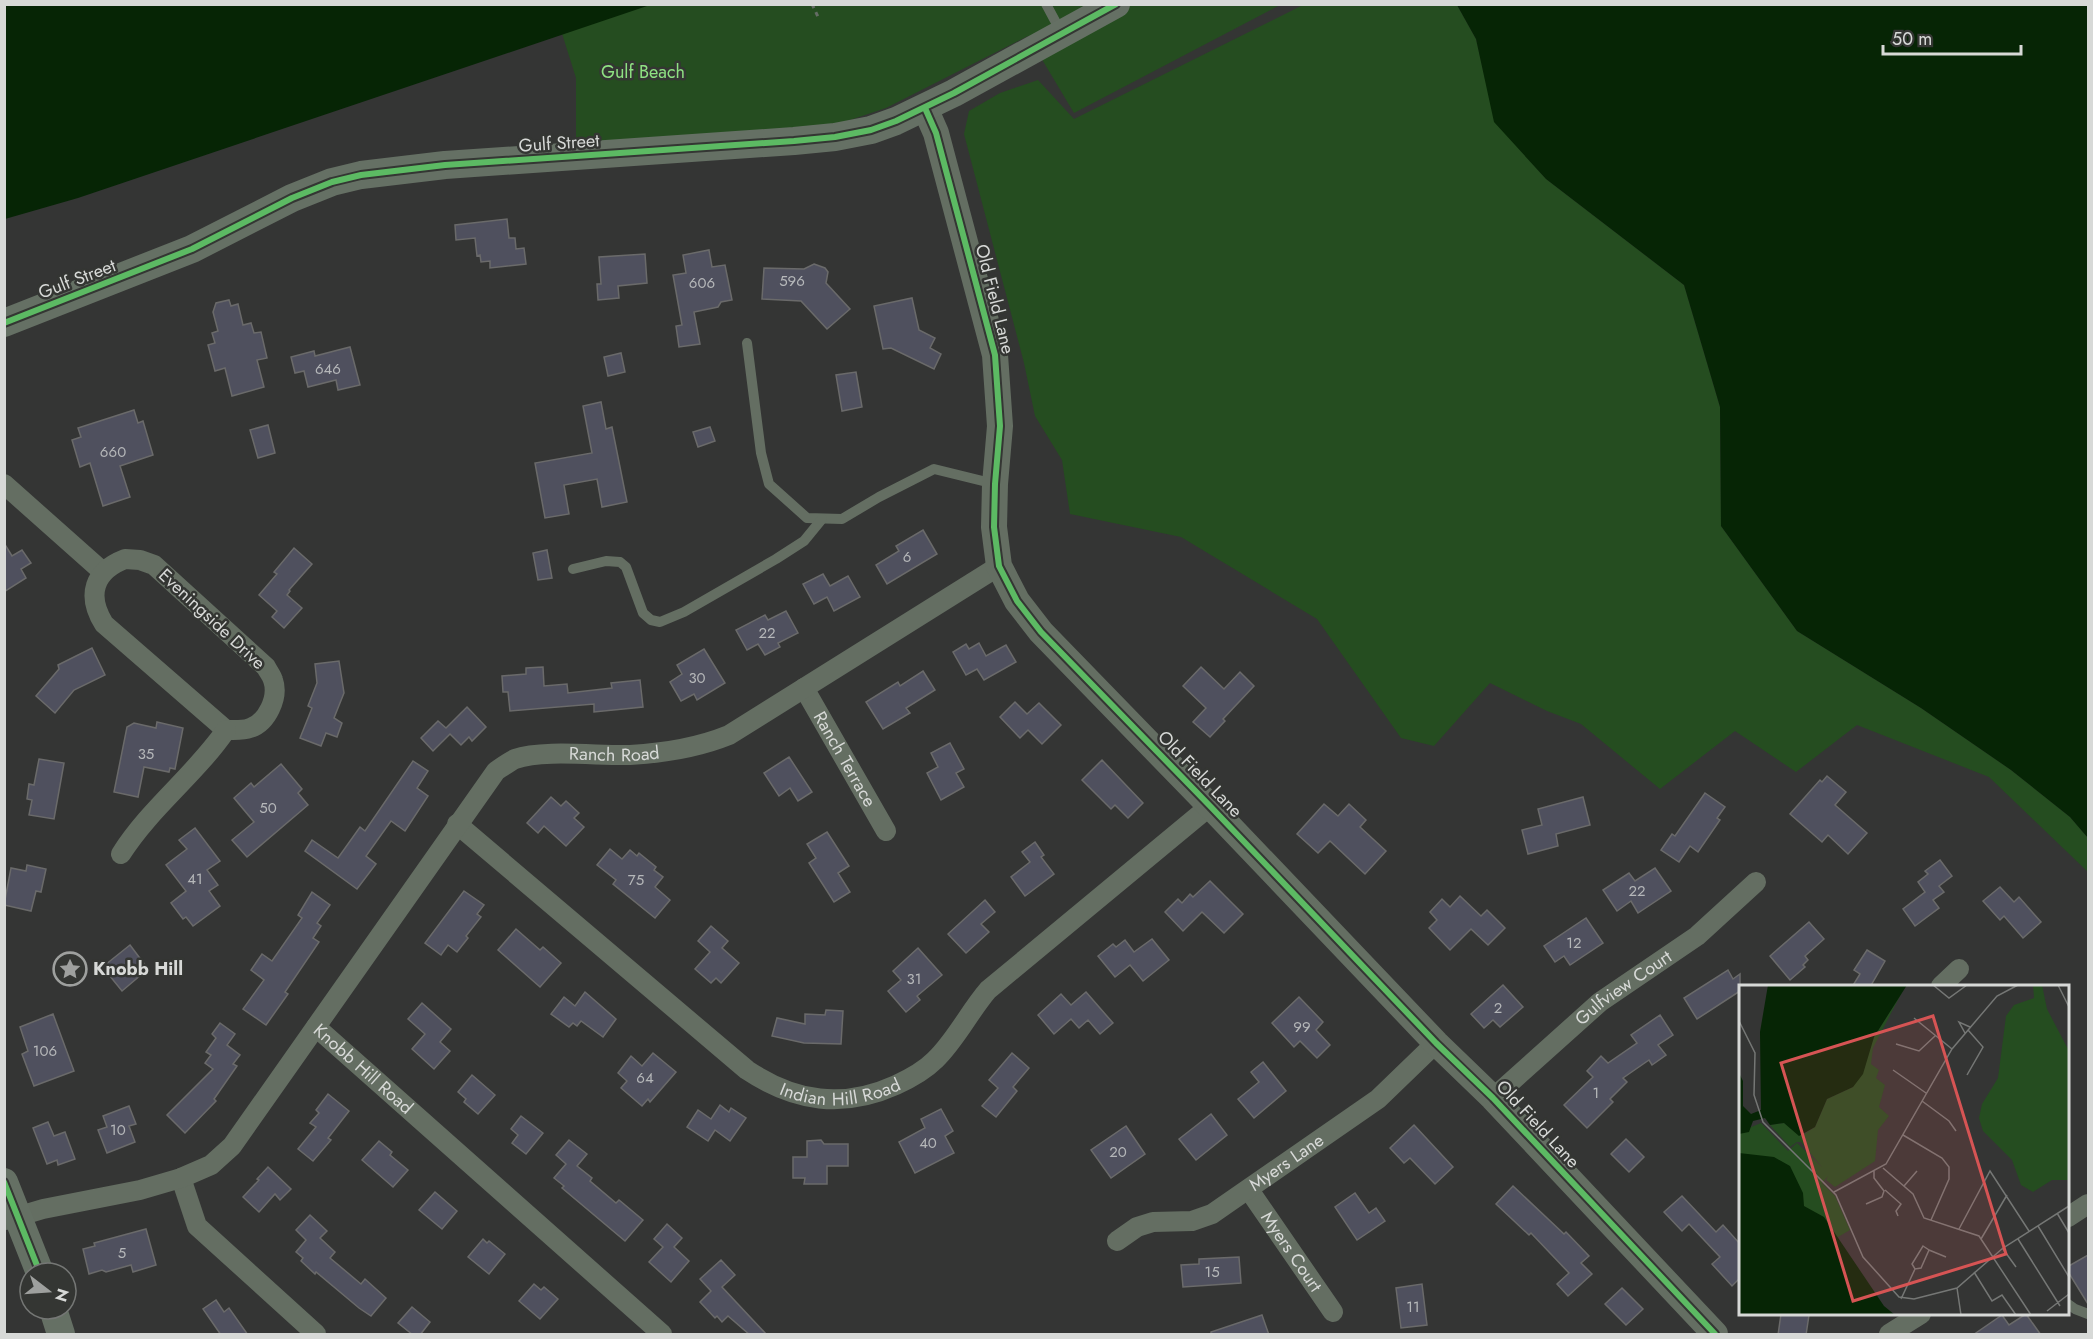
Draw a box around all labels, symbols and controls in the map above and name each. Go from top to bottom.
scale bar [1883,18,2021,56]
text: 50 m [1892,26,1932,52]
park label: Gulf Beach [601,59,685,85]
street label: Gulf Street [518,127,601,159]
street label: Old Field Lane [969,241,1021,357]
street label: Gulf Street [35,252,120,306]
house number: 596 [779,270,805,292]
house number: 606 [689,272,715,294]
house number: 646 [315,358,341,380]
house number: 660 [100,441,126,463]
house number: 6 [903,546,911,568]
street label: Eveningside Drive [153,563,271,675]
house number: 22 [758,622,776,644]
house number: 30 [688,667,706,689]
street label: Ranch Terrace [807,706,883,812]
street label: Old Field Lane [1152,725,1248,823]
street label: Ranch Road [569,740,661,768]
house number: 35 [138,743,154,765]
house number: 50 [259,797,277,819]
house number: 41 [187,868,203,890]
house number: 75 [628,869,644,891]
house number: 22 [1628,880,1646,902]
house number: 12 [1566,932,1582,954]
street label: Gulfview Court [1569,943,1678,1032]
place icon: Knobb Hill [52,951,88,987]
place label: Knobb Hill [93,956,183,982]
house number: 31 [907,968,921,990]
inset map [1739,985,2069,1315]
house number: 2 [1494,997,1502,1019]
house number: 99 [1293,1016,1311,1038]
street label: Knobb Hill Road [308,1017,419,1120]
house number: 106 [33,1040,57,1062]
house number: 64 [636,1067,654,1089]
street label: Indian Hill Road [776,1072,905,1112]
street label: Old Field Lane [1490,1074,1586,1174]
house number: 1 [1593,1082,1599,1104]
house number: 10 [110,1119,126,1141]
street label: Myers Lane [1244,1127,1329,1198]
house number: 40 [919,1132,937,1154]
house number: 20 [1109,1141,1127,1163]
street label: Myers Court [1255,1206,1329,1298]
house number: 5 [118,1242,126,1264]
north arrow [18,1261,78,1321]
house number: 15 [1204,1261,1220,1283]
text: N [49,1286,75,1305]
house number: 11 [1406,1296,1420,1318]

